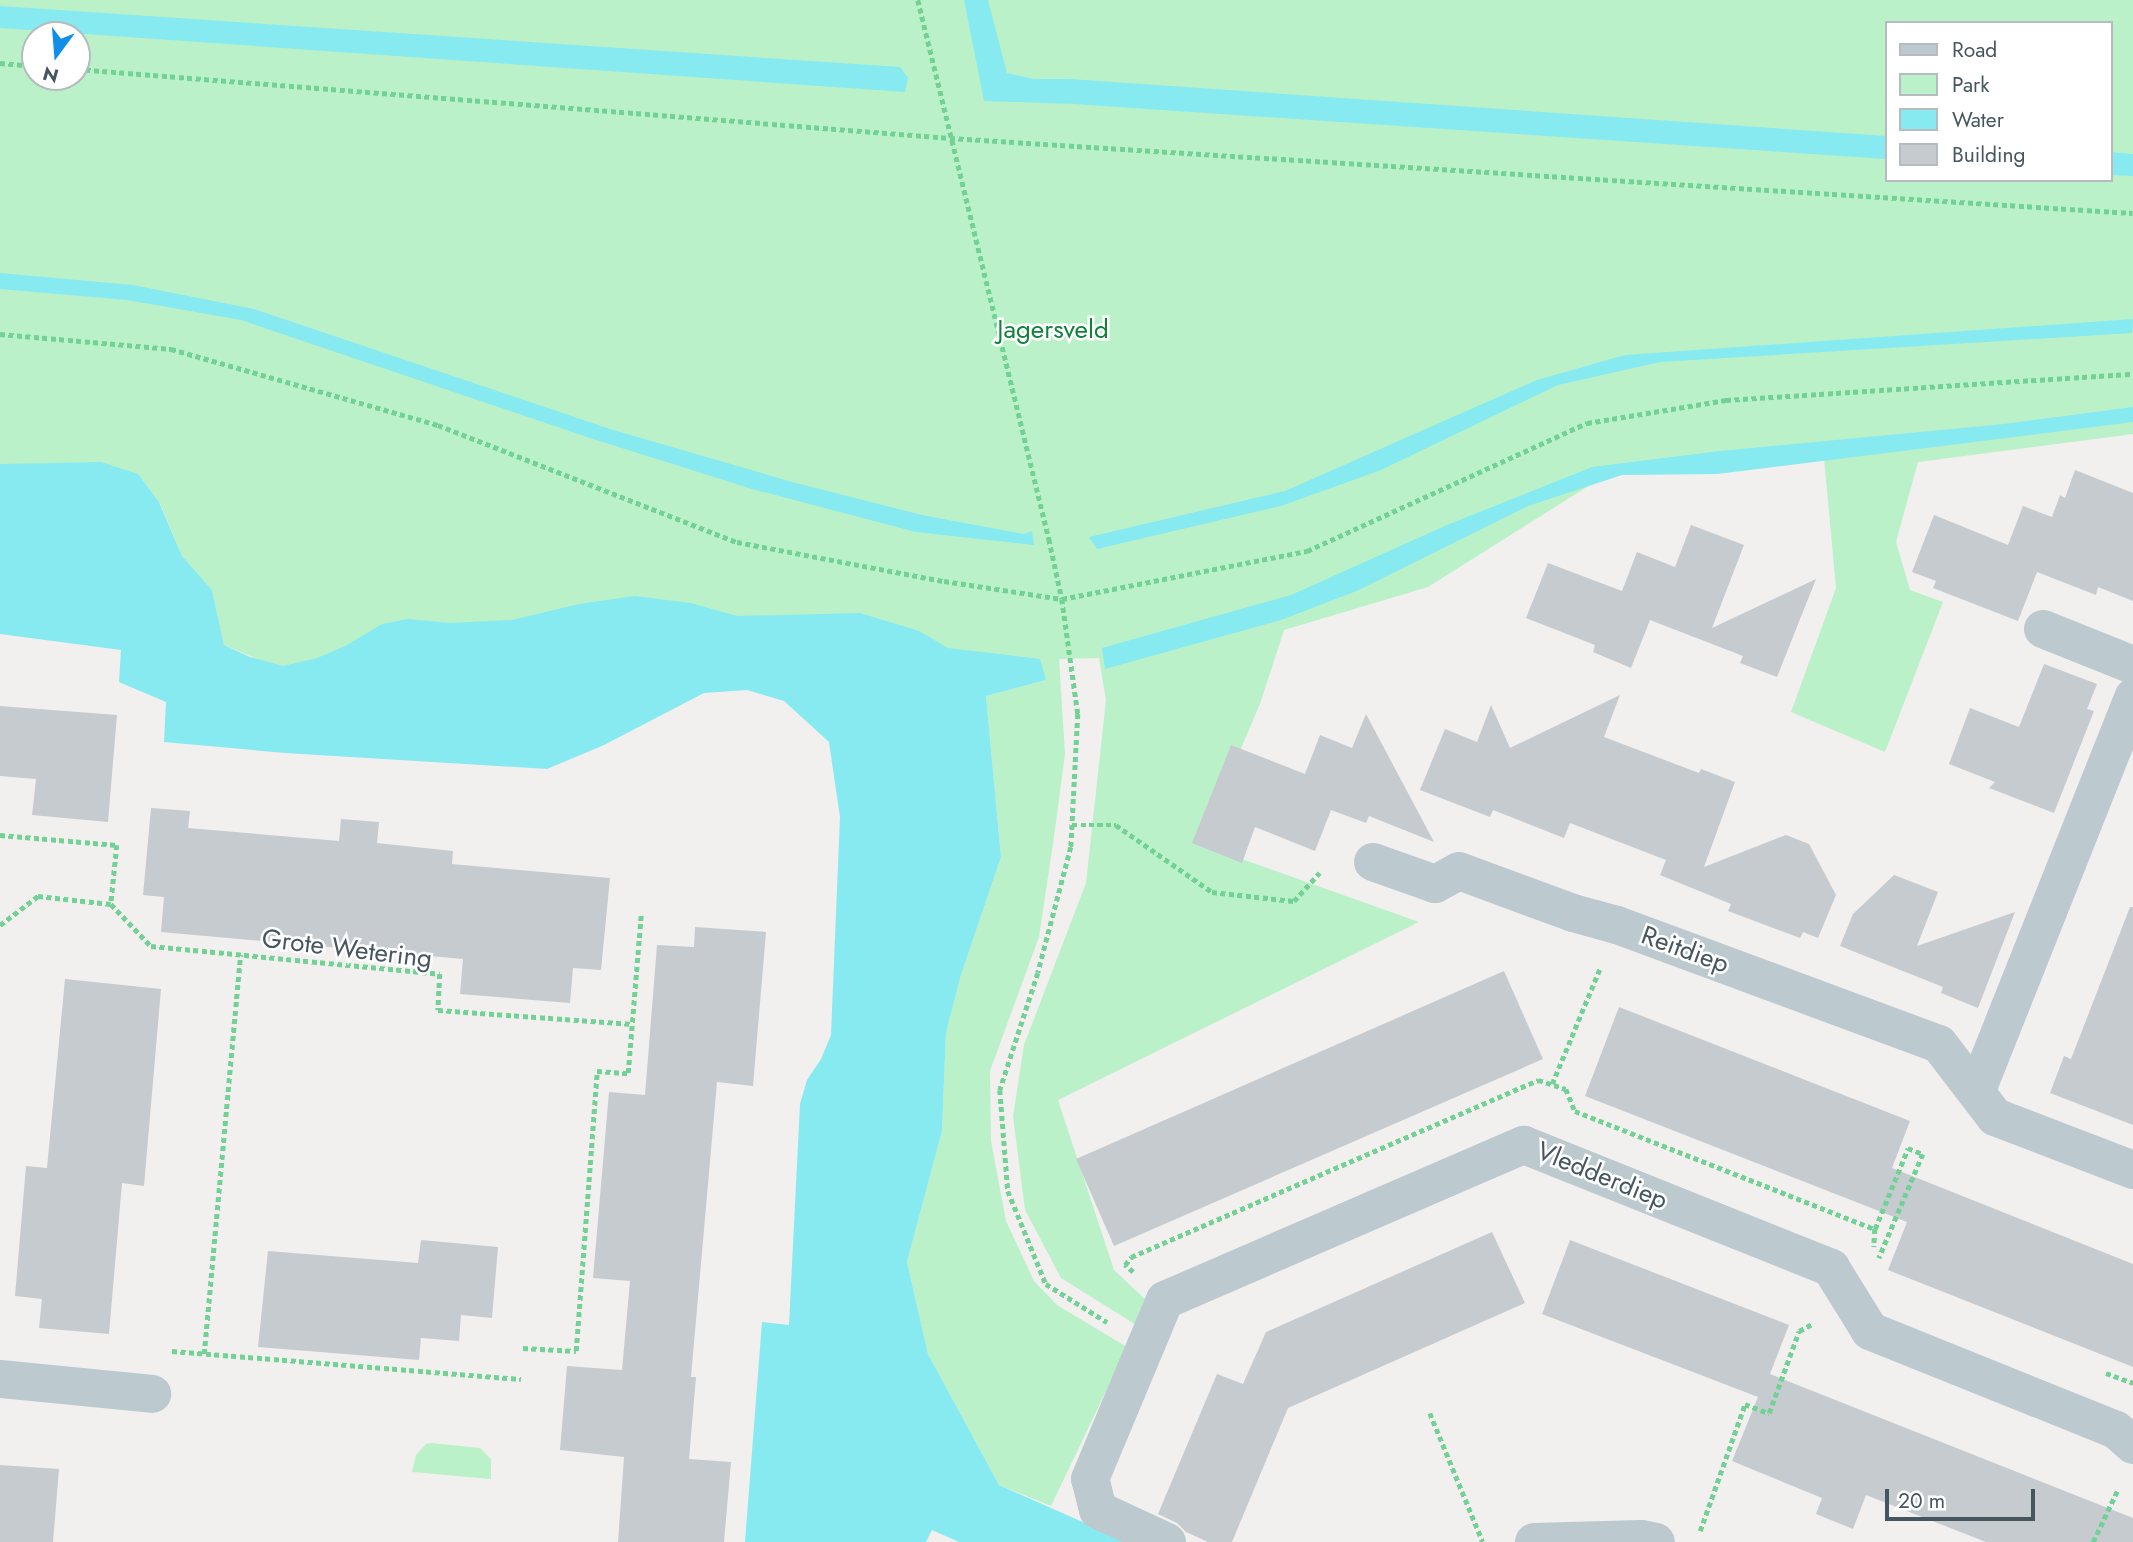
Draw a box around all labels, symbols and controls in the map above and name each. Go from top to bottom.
north arrow [21,21,91,91]
legend [1884,21,2112,182]
text: Road [1952,35,1997,65]
text: N [40,60,62,90]
text: Park [1952,70,1989,100]
text: Water [1952,105,2004,135]
text: Building [1952,140,2025,170]
park label: Jagersveld [997,314,1109,346]
street label: Reitdiep [1637,920,1733,980]
street label: Grote Wetering [260,923,434,975]
street label: Vledderdiep [1532,1136,1672,1216]
scale bar [1888,1476,2038,1520]
text: 20 m [1898,1486,1945,1516]

